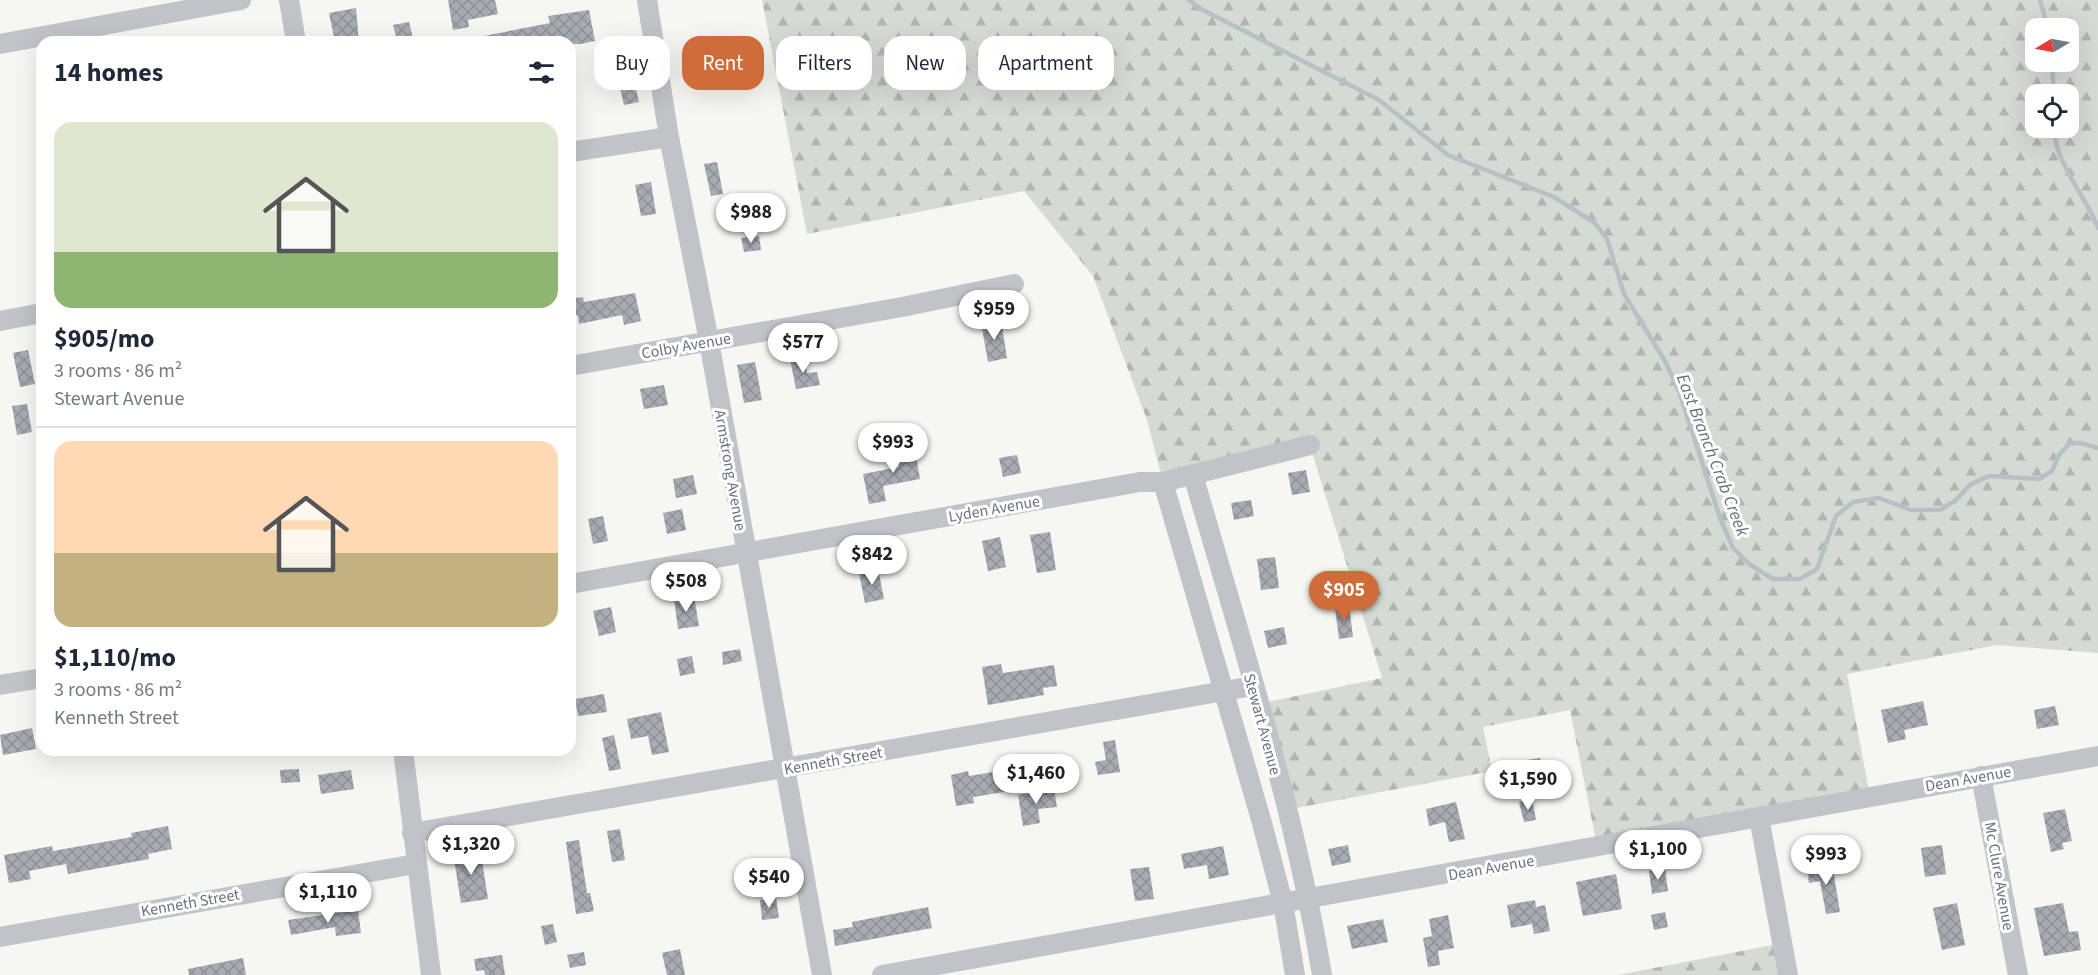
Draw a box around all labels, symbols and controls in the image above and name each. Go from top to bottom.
north arrow [2025,18,2079,72]
map controls [2025,18,2079,138]
chip: Buy [594,36,670,90]
chip: Rent [682,36,764,90]
chip: Filters [776,36,872,90]
chip: New [884,36,966,90]
chip: Apartment [978,36,1114,90]
text: 14 homes [54,54,163,91]
icon: filters [525,56,558,89]
button: locate [2025,84,2079,138]
icon: home [252,161,360,269]
pin: $988 [715,193,787,244]
text: $988 [730,198,772,226]
pin: $959 [958,290,1030,341]
text: $959 [973,295,1015,323]
text: $905/mo [54,320,154,357]
pin: $577 [767,323,839,374]
street label: Colby Avenue [640,327,733,365]
text: $577 [782,328,824,356]
text: 3 rooms · 86 m² [54,357,182,385]
water label: East Branch Crab Creek [1670,370,1755,540]
text: Stewart Avenue [54,385,184,413]
street label: Armstrong Avenue [709,408,752,533]
pin: $993 [857,423,929,474]
text: $993 [872,428,914,456]
icon: home [252,480,360,588]
street label: Lyden Avenue [947,490,1042,528]
pin: $842 [836,535,908,586]
text: $842 [851,540,893,568]
pin: $508 [650,562,722,613]
text: $508 [665,567,707,595]
pin: $905 [1308,571,1380,622]
text: $905 [1323,576,1365,604]
text: $1,110/mo [54,639,176,676]
street label: Stewart Avenue [1238,671,1286,778]
text: 3 rooms · 86 m² [54,676,182,704]
text: Kenneth Street [54,704,179,732]
street label: Kenneth Street [782,741,885,780]
pin: $1,460 [987,754,1085,805]
text: $1,460 [1007,759,1065,787]
pin: $1,590 [1479,760,1577,811]
street label: Dean Avenue [1923,761,2013,797]
text: $1,590 [1499,765,1557,793]
street label: Mc Clure Avenue [1979,820,2019,932]
pin: $1,320 [422,825,520,876]
text: $1,320 [442,830,500,858]
pin: $1,100 [1609,830,1707,881]
text: $1,100 [1629,835,1687,863]
pin: $993 [1790,835,1862,886]
text: $993 [1805,840,1847,868]
street label: Dean Avenue [1446,850,1536,886]
pin: $540 [733,858,805,909]
text: $540 [748,863,790,891]
pin: $1,110 [279,873,377,924]
text: $1,110 [299,878,357,906]
street label: Kenneth Street [139,883,242,922]

